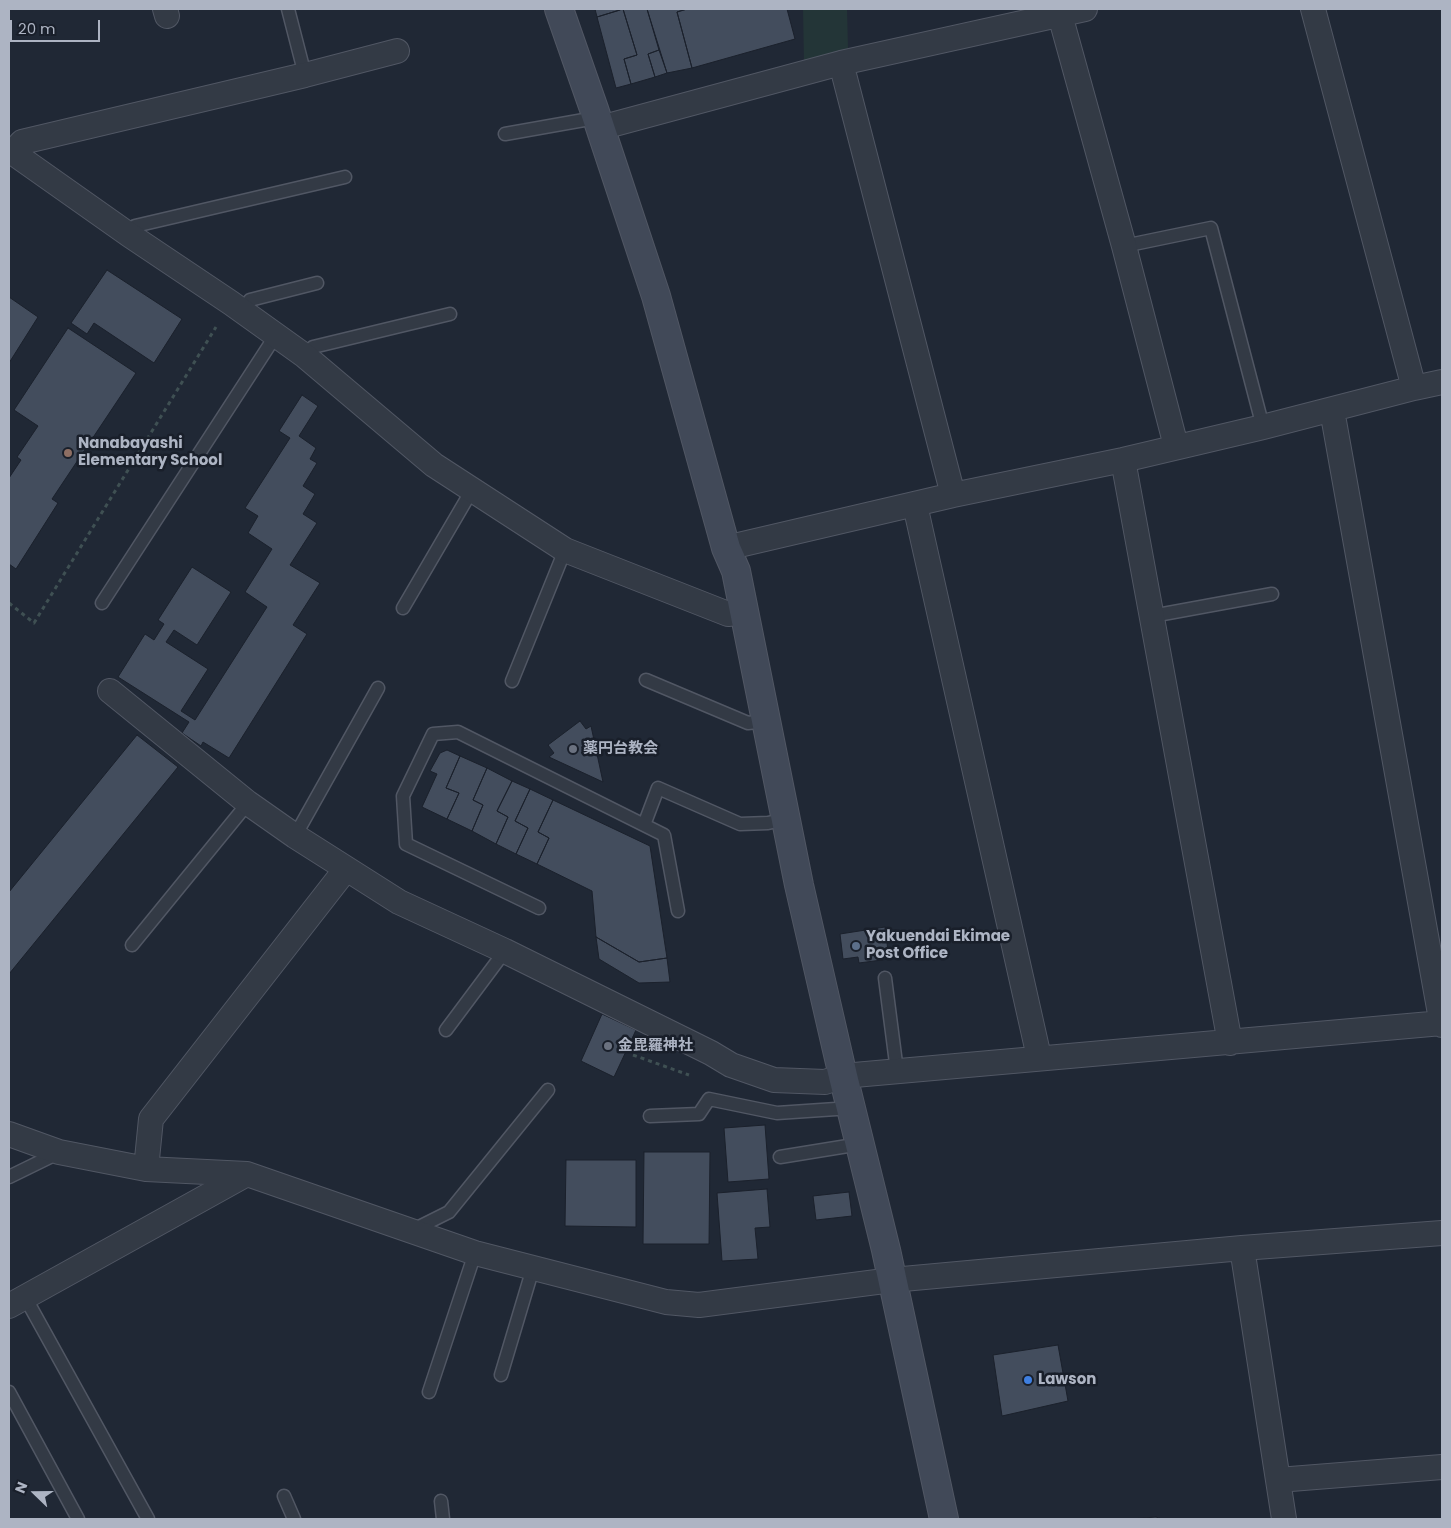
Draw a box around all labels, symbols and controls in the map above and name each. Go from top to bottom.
scale bar [12,10,102,42]
text: 20 m [18,18,56,39]
place label: Nanabayashi Elementary School [78,435,222,470]
marker: Nanabayashi Elementary School [62,447,74,459]
place label: 薬円台教会 [583,740,658,758]
marker: 薬円台教会 [567,743,579,755]
place label: Yakuendai Ekimae Post Office [866,928,1010,963]
marker: Yakuendai Ekimae Post Office [850,940,862,952]
place label: 金毘羅神社 [618,1037,693,1055]
marker: 金毘羅神社 [602,1040,614,1052]
place label: Lawson [1038,1371,1096,1389]
marker: Lawson [1022,1374,1034,1386]
north arrow [10,1468,60,1518]
text: N [10,1479,32,1496]

